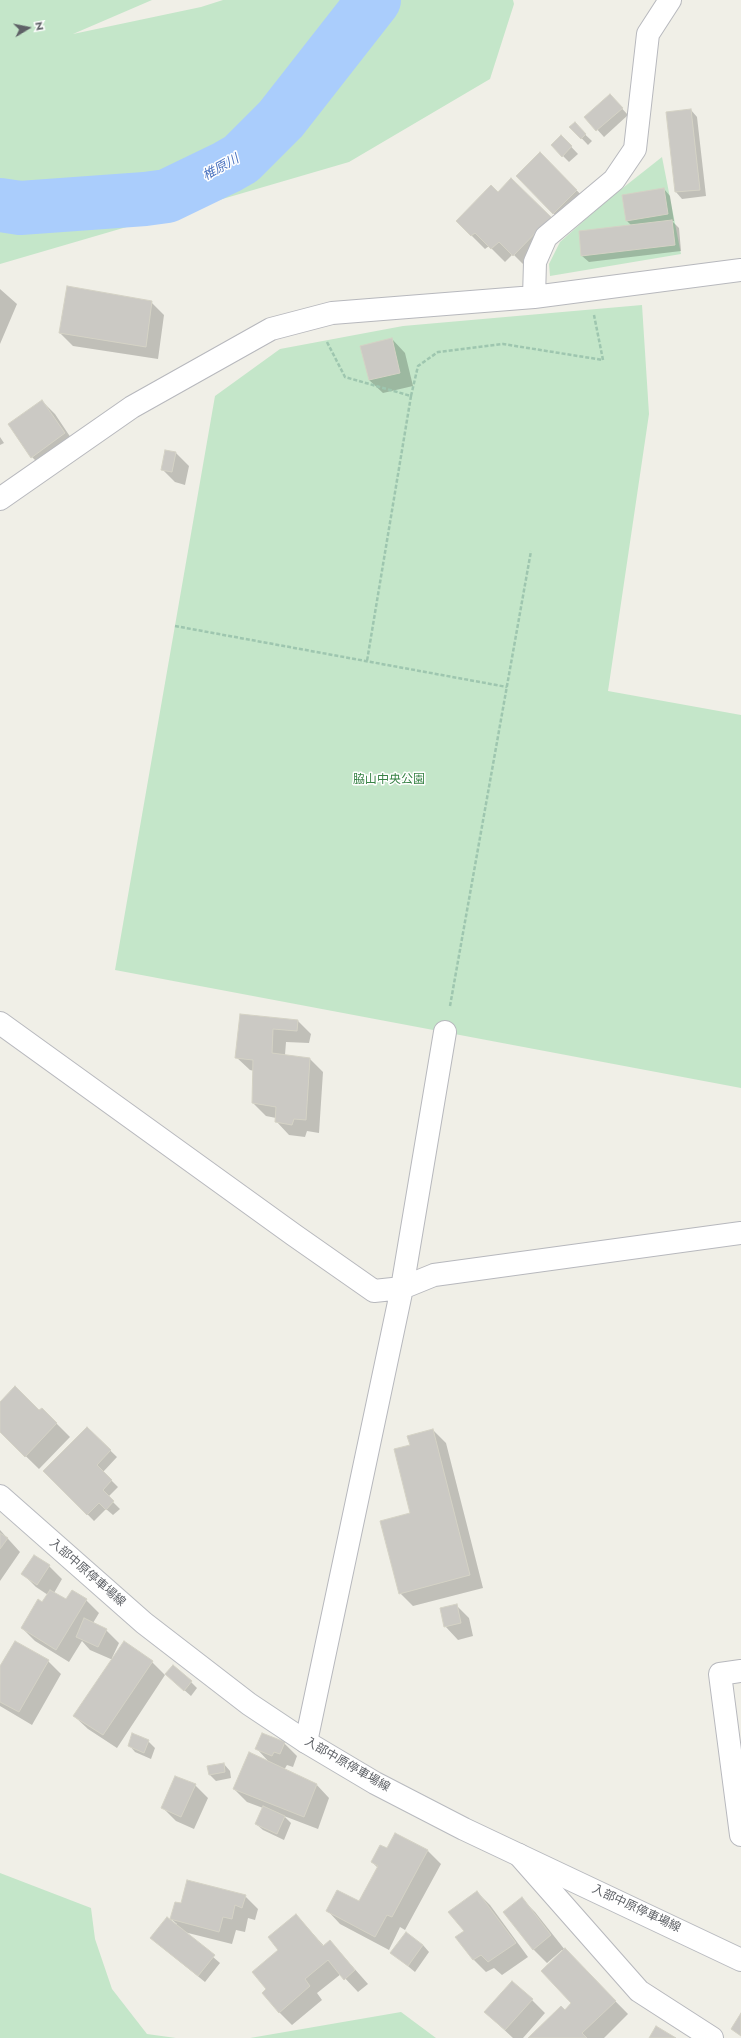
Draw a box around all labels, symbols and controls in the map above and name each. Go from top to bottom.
north arrow [8,8,48,48]
text: N [31,20,48,32]
water label: 椎原川 [200,152,242,184]
park label: 脇山中央公園 [353,773,425,787]
street label: 入部中原停車場線 [46,1536,128,1610]
street label: 入部中原停車場線 [302,1735,392,1795]
street label: 入部中原停車場線 [589,1882,683,1936]

